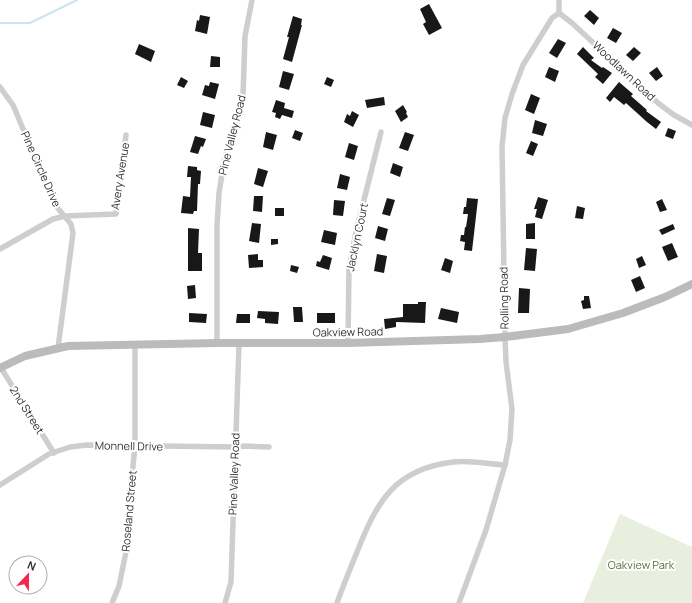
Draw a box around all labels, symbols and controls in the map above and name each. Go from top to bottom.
street label: Woodlawn Road [590,38,659,104]
street label: Pine Valley Road [214,93,249,177]
street label: Pine Circle Drive [18,129,65,210]
street label: Avery Avenue [107,141,132,211]
street label: Jacklyn Court [342,202,371,272]
street label: Rolling Road [495,267,512,329]
street label: Oakview Road [313,323,383,340]
street label: 2nd Street [7,383,48,437]
street label: Pine Valley Road [225,433,242,515]
street label: Monnell Drive [95,437,164,454]
street label: Roseland Street [117,470,140,552]
north arrow [8,555,48,595]
text: N [25,557,38,574]
park label: Oakview Park [608,557,675,572]

